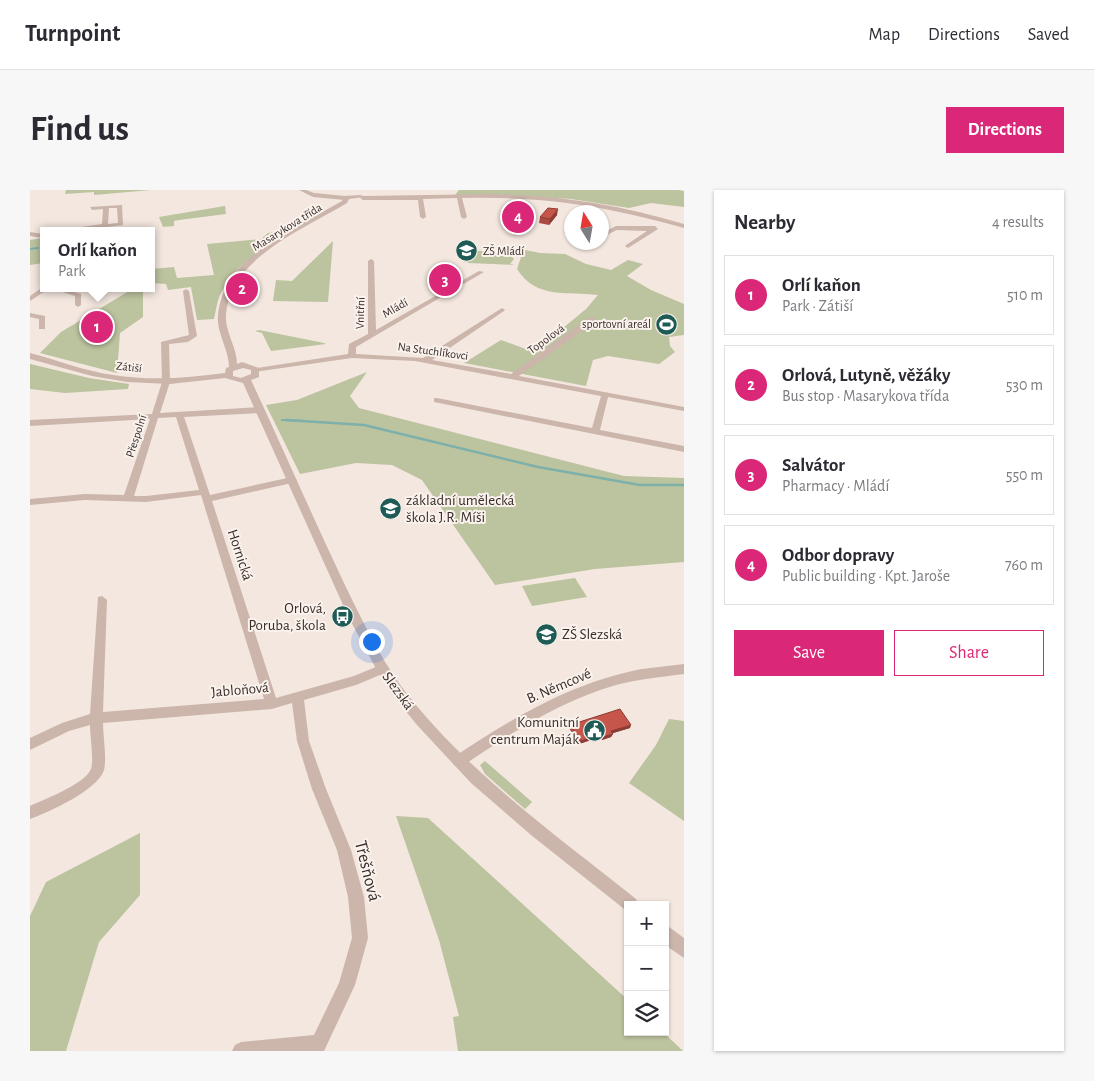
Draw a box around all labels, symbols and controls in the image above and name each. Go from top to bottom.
text: Turnpoint [25,22,120,46]
text: Map [869,26,900,44]
text: Directions [928,26,1000,44]
text: Saved [1028,26,1069,44]
button: Directions [946,107,1064,153]
text: Find us [30,112,129,147]
pin: 4 [502,198,534,236]
street label: Masarykova třída [250,201,325,254]
north arrow [564,205,609,250]
text: Nearby [734,212,795,233]
text: 4 results [992,214,1044,230]
popup [40,227,155,292]
school or university icon: ZŠ Mládí [455,239,479,263]
text: Orlí kaňon [58,241,137,260]
place label: ZŠ Mládí [483,244,524,257]
pin: 3 [429,261,461,299]
text: Park [58,263,86,279]
pin: 2 [226,270,258,308]
text: Orlí kaňon [782,276,861,295]
text: 1 [748,287,754,303]
text: 510 m [1007,287,1043,303]
street label: Mládí [380,296,410,320]
street label: Vnitřní [353,297,367,329]
text: Park · Zátiší [782,298,853,314]
pin: 1 [81,308,113,346]
sports icon: sportovní areál [655,312,679,336]
place label: sportovní areál [582,318,651,330]
street label: Topolová [525,322,567,356]
street label: Na Stuchlíkovci [397,340,469,362]
street label: Zátiší [115,360,143,374]
text: Orlová, Lutyně, věžáky [782,366,951,385]
text: 2 [747,377,755,393]
text: 530 m [1006,377,1043,393]
text: Bus stop · Masarykova třída [782,388,949,404]
street label: Přespolní [124,413,149,459]
text: Salvátor [782,456,845,475]
text: 3 [748,467,754,483]
text: 550 m [1006,467,1043,483]
text: Pharmacy · Mládí [782,478,889,494]
place label: základní umělecká škola J.R. Míši [406,493,515,525]
school or university icon: základní umělecká škola J.R. Míši [378,497,402,521]
street label: Hornická [225,528,255,582]
text: Odbor dopravy [782,546,894,565]
text: 4 [747,557,755,573]
text: 760 m [1005,557,1043,573]
text: Public building · Kpt. Jaroše [782,568,950,584]
place label: Orlová, Poruba, škola [248,601,326,633]
bus stop icon: Orlová, Poruba, škola [330,605,354,629]
school or university icon: ZŠ Slezská [534,622,558,646]
place label: ZŠ Slezská [562,626,622,642]
your location [359,629,385,655]
button: Save [734,630,884,676]
button: Share [894,630,1044,676]
street label: B. Němcové [525,666,593,706]
street label: Slezská [379,669,417,713]
street label: Jabloňová [211,680,270,700]
place label: Komunitní centrum Maják [491,715,579,747]
public building icon: Komunitní centrum Maják [583,719,607,743]
street label: Třešňová [351,839,383,903]
map controls [624,901,669,1036]
button: + [624,901,669,946]
button: − [624,946,669,991]
button: layers [624,991,669,1036]

